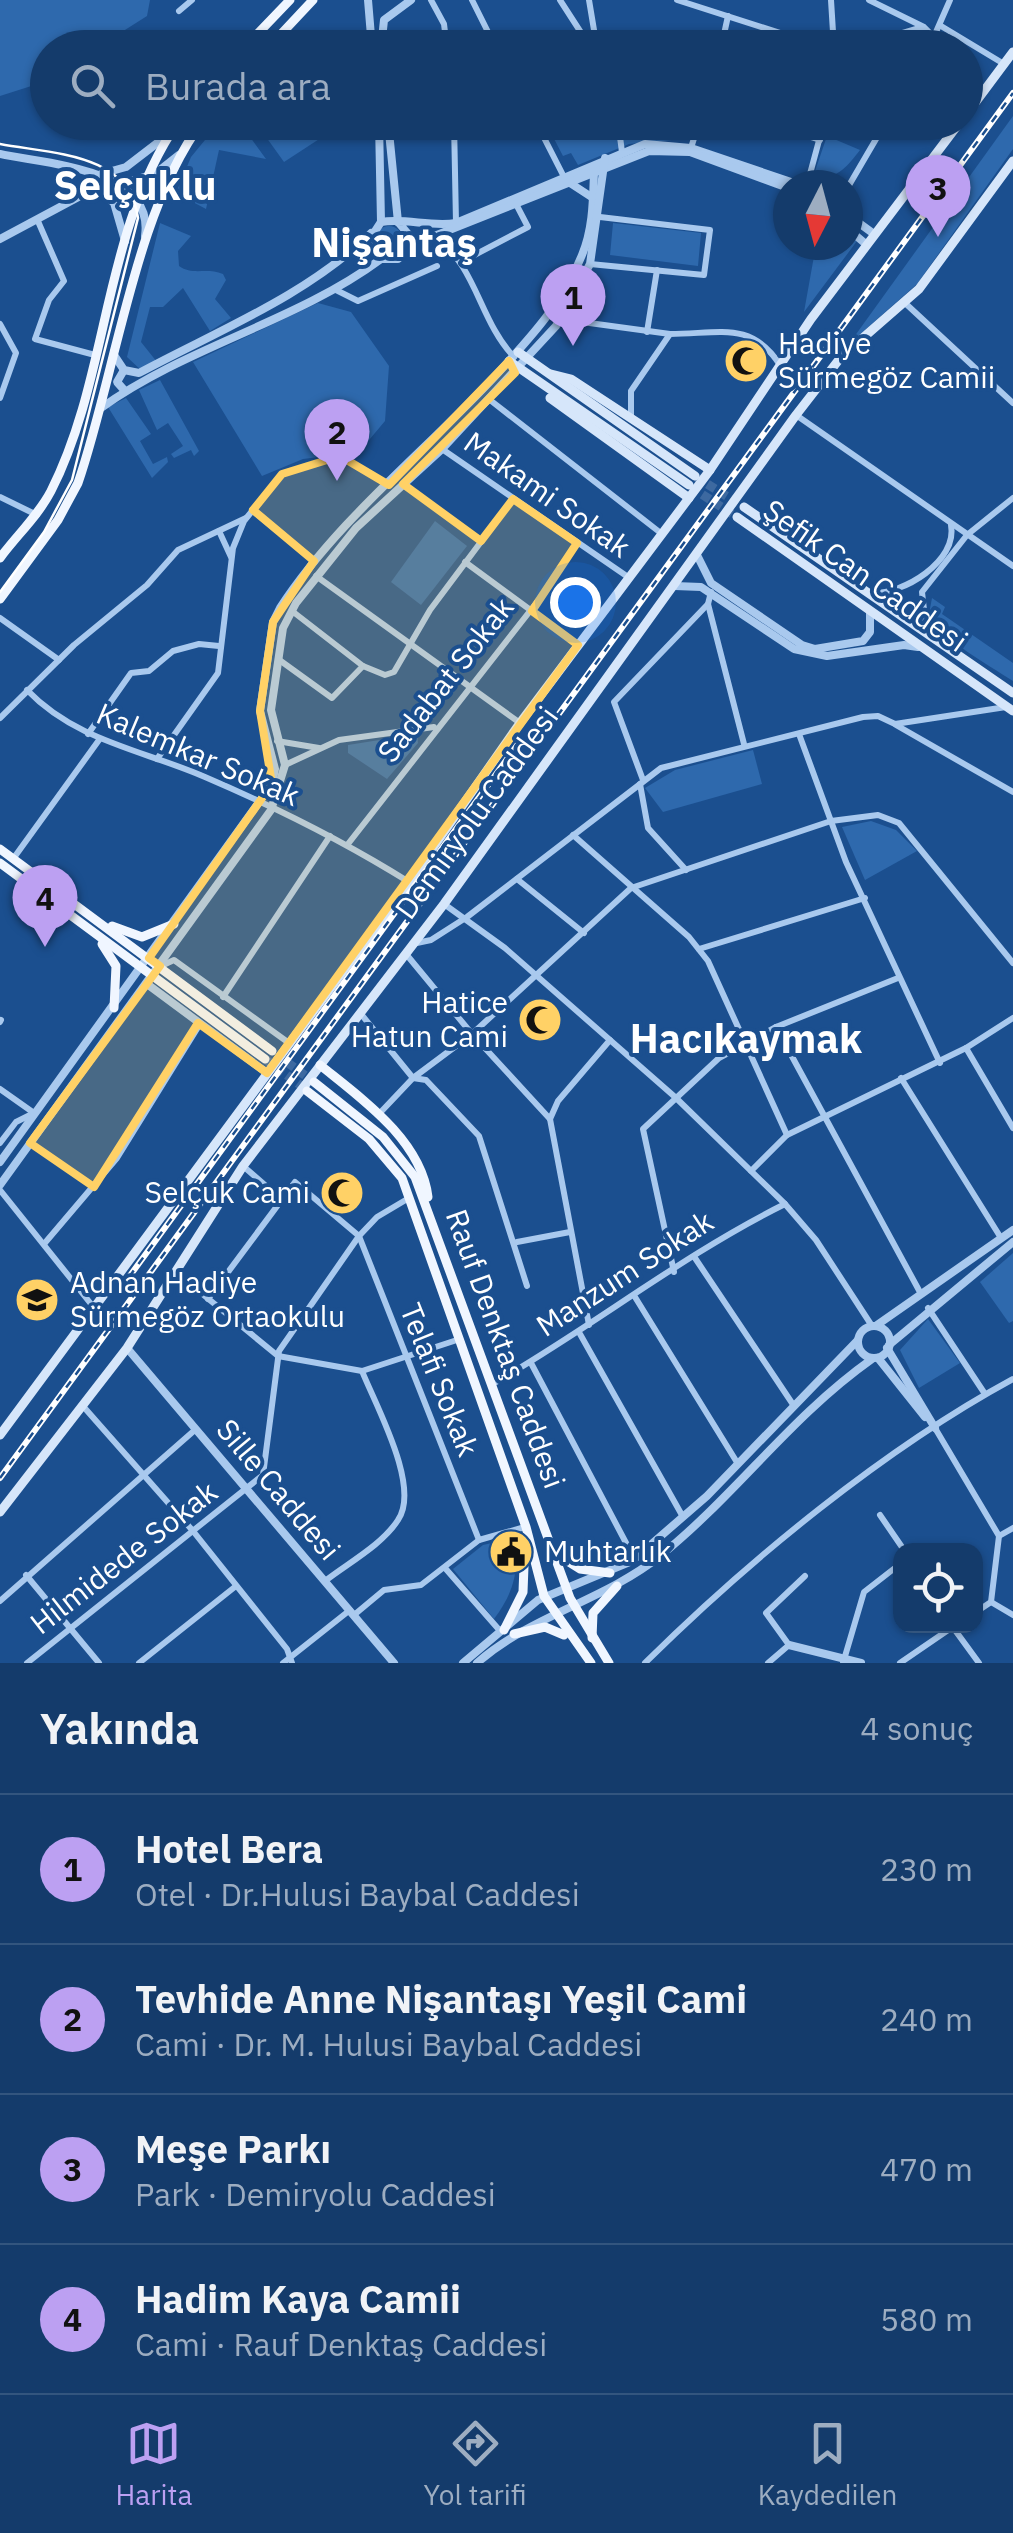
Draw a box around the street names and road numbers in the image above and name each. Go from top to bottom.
street label: Makami Sokak [457,422,639,566]
street label: Şefik Can Caddesi [756,490,976,660]
street label: Sadabat Sokak [368,588,522,770]
street label: Kalemkar Sokak [91,693,306,814]
street label: Demiryolu Caddesi [385,698,566,926]
street label: Manzum Sokak [528,1201,720,1344]
street label: Rauf Denktaş Caddesi [438,1204,575,1493]
street label: Telafi Sokak [392,1297,489,1462]
street label: Sille Caddesi [209,1410,350,1568]
street label: Hilmidede Sokak [22,1471,225,1642]

